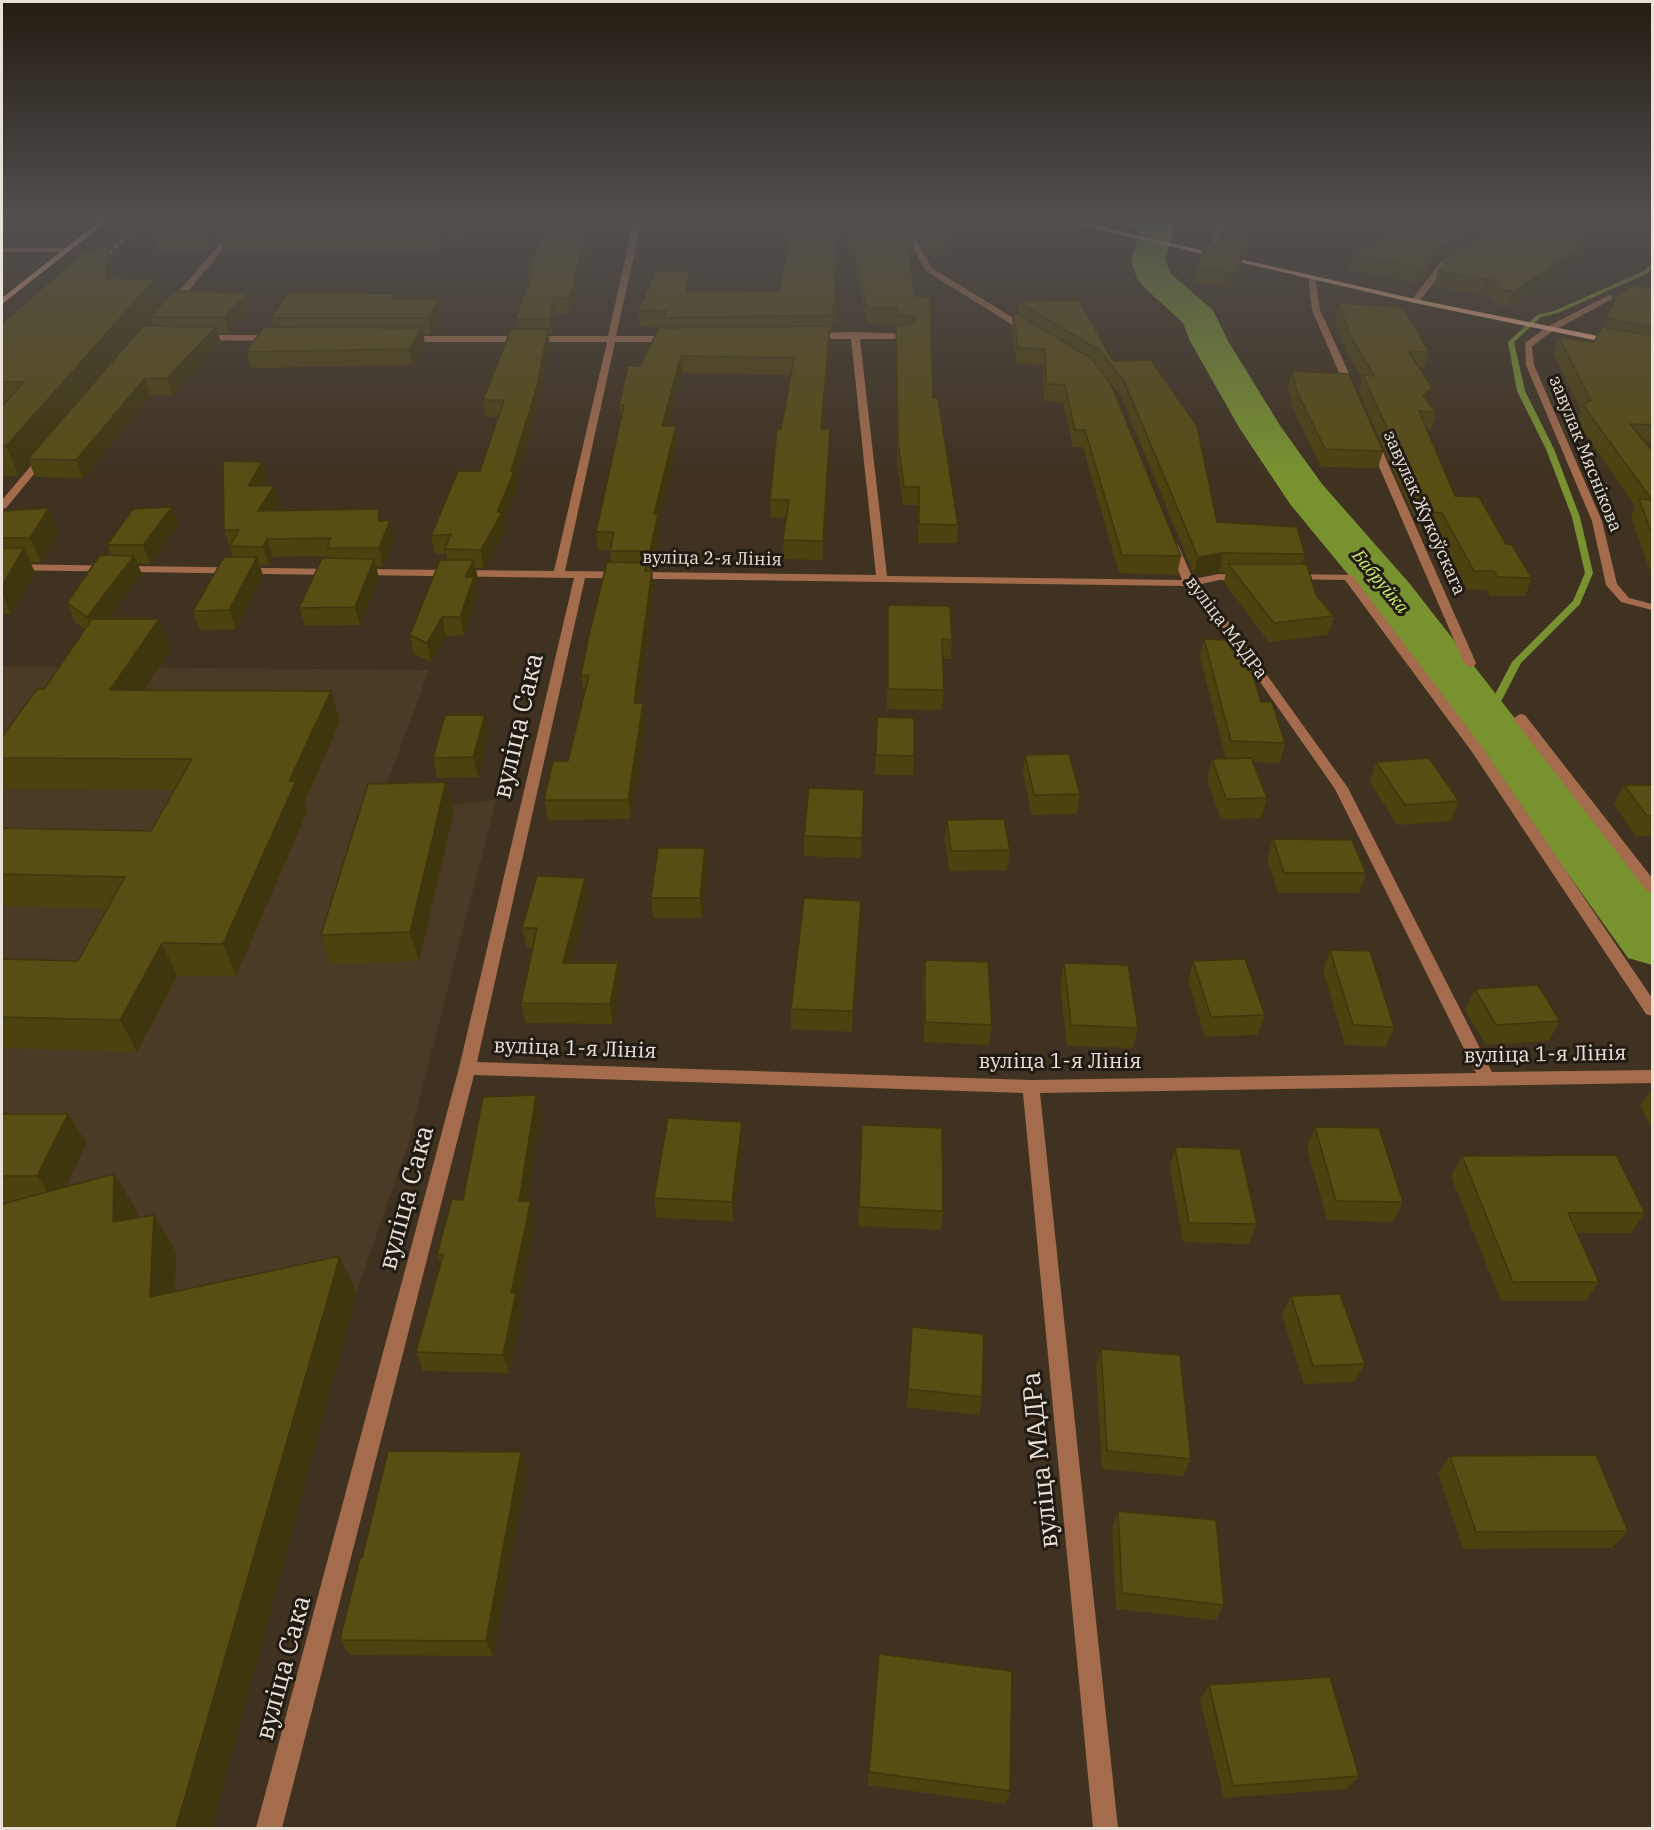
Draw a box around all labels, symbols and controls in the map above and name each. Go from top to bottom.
street label: завулак Мяснікова [1544,373,1626,535]
street label: завулак Жукоўскага [1378,428,1470,598]
water label: Бабруйка [1347,546,1413,618]
street label: вуліца 2-я Лінія [642,547,782,571]
street label: вуліца МАДРа [1180,572,1272,684]
street label: вуліца Сака [487,650,551,802]
street label: вуліца 1-я Лінія [493,1034,657,1064]
street label: вуліца 1-я Лінія [1463,1041,1627,1069]
street label: вуліца 1-я Лінія [979,1049,1141,1075]
street label: вуліца Сака [373,1122,441,1274]
street label: вуліца МАДРа [1016,1370,1066,1550]
street label: вуліца Сака [250,1592,318,1744]

